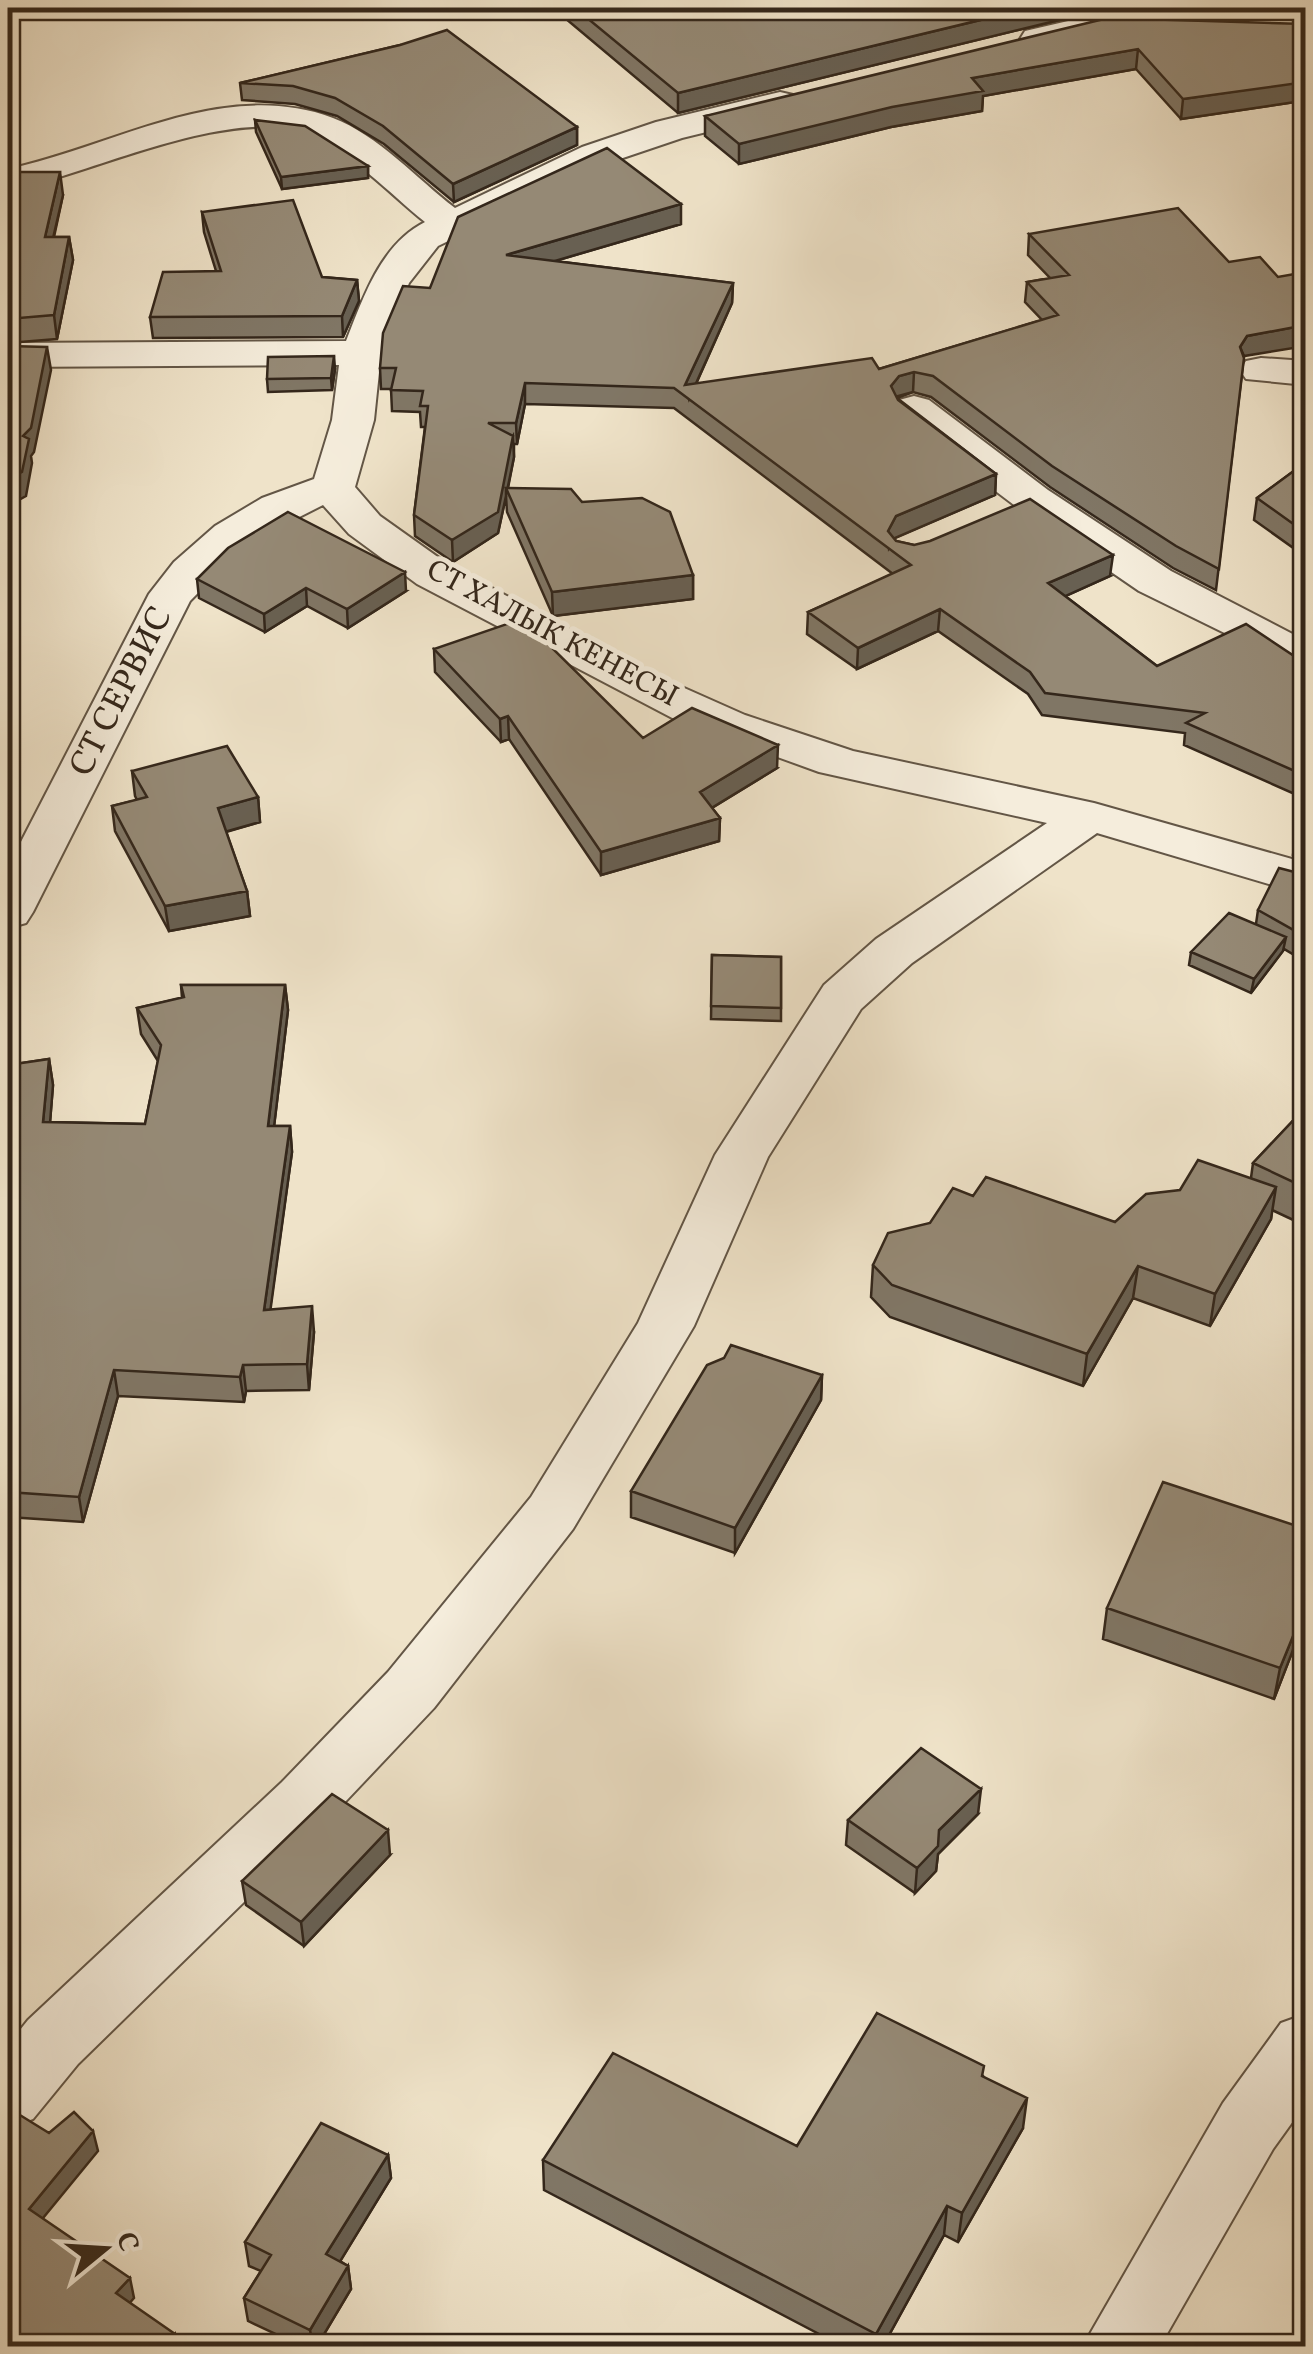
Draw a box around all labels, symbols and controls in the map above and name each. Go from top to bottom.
street label: СТ ХАЛЫК КЕНЕСЫ [419,550,685,718]
street label: СТ СЕРВИС [59,599,185,785]
north arrow [55,2199,155,2299]
text: С [105,2227,148,2257]

